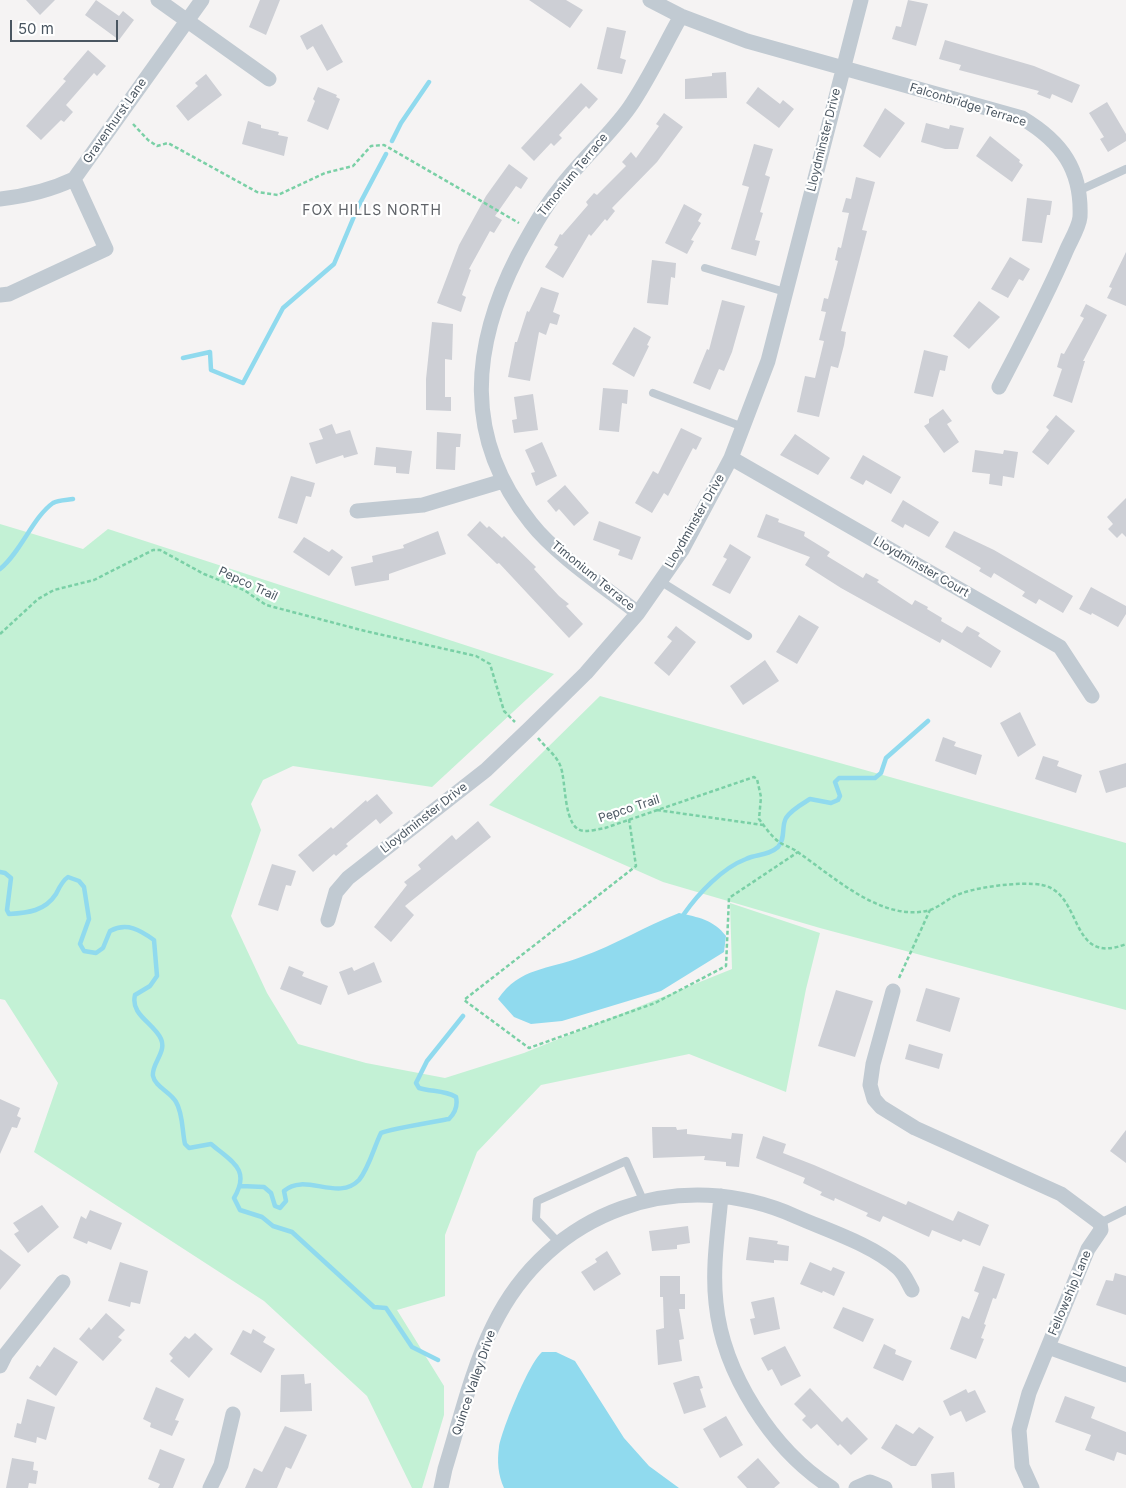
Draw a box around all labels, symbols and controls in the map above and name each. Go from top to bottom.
scale bar [12,10,120,42]
text: 50 m [18,19,54,38]
street label: Gravenhurst Lane [80,76,150,166]
street label: Falconbridge Terrace [908,80,1028,130]
street label: Lloydminster Drive [804,87,844,193]
street label: Timonium Terrace [535,130,611,220]
district label: FOX HILLS NORTH [300,203,444,219]
street label: Lloydminster Drive [662,472,728,570]
street label: Lloydminster Court [871,534,971,600]
street label: Timonium Terrace [548,538,638,614]
street label: Pepco Trail [216,564,280,604]
street label: Lloydminster Drive [378,780,470,856]
street label: Pepco Trail [597,792,661,826]
street label: Fellowship Lane [1046,1248,1094,1338]
street label: Quince Valley Drive [449,1328,499,1438]

